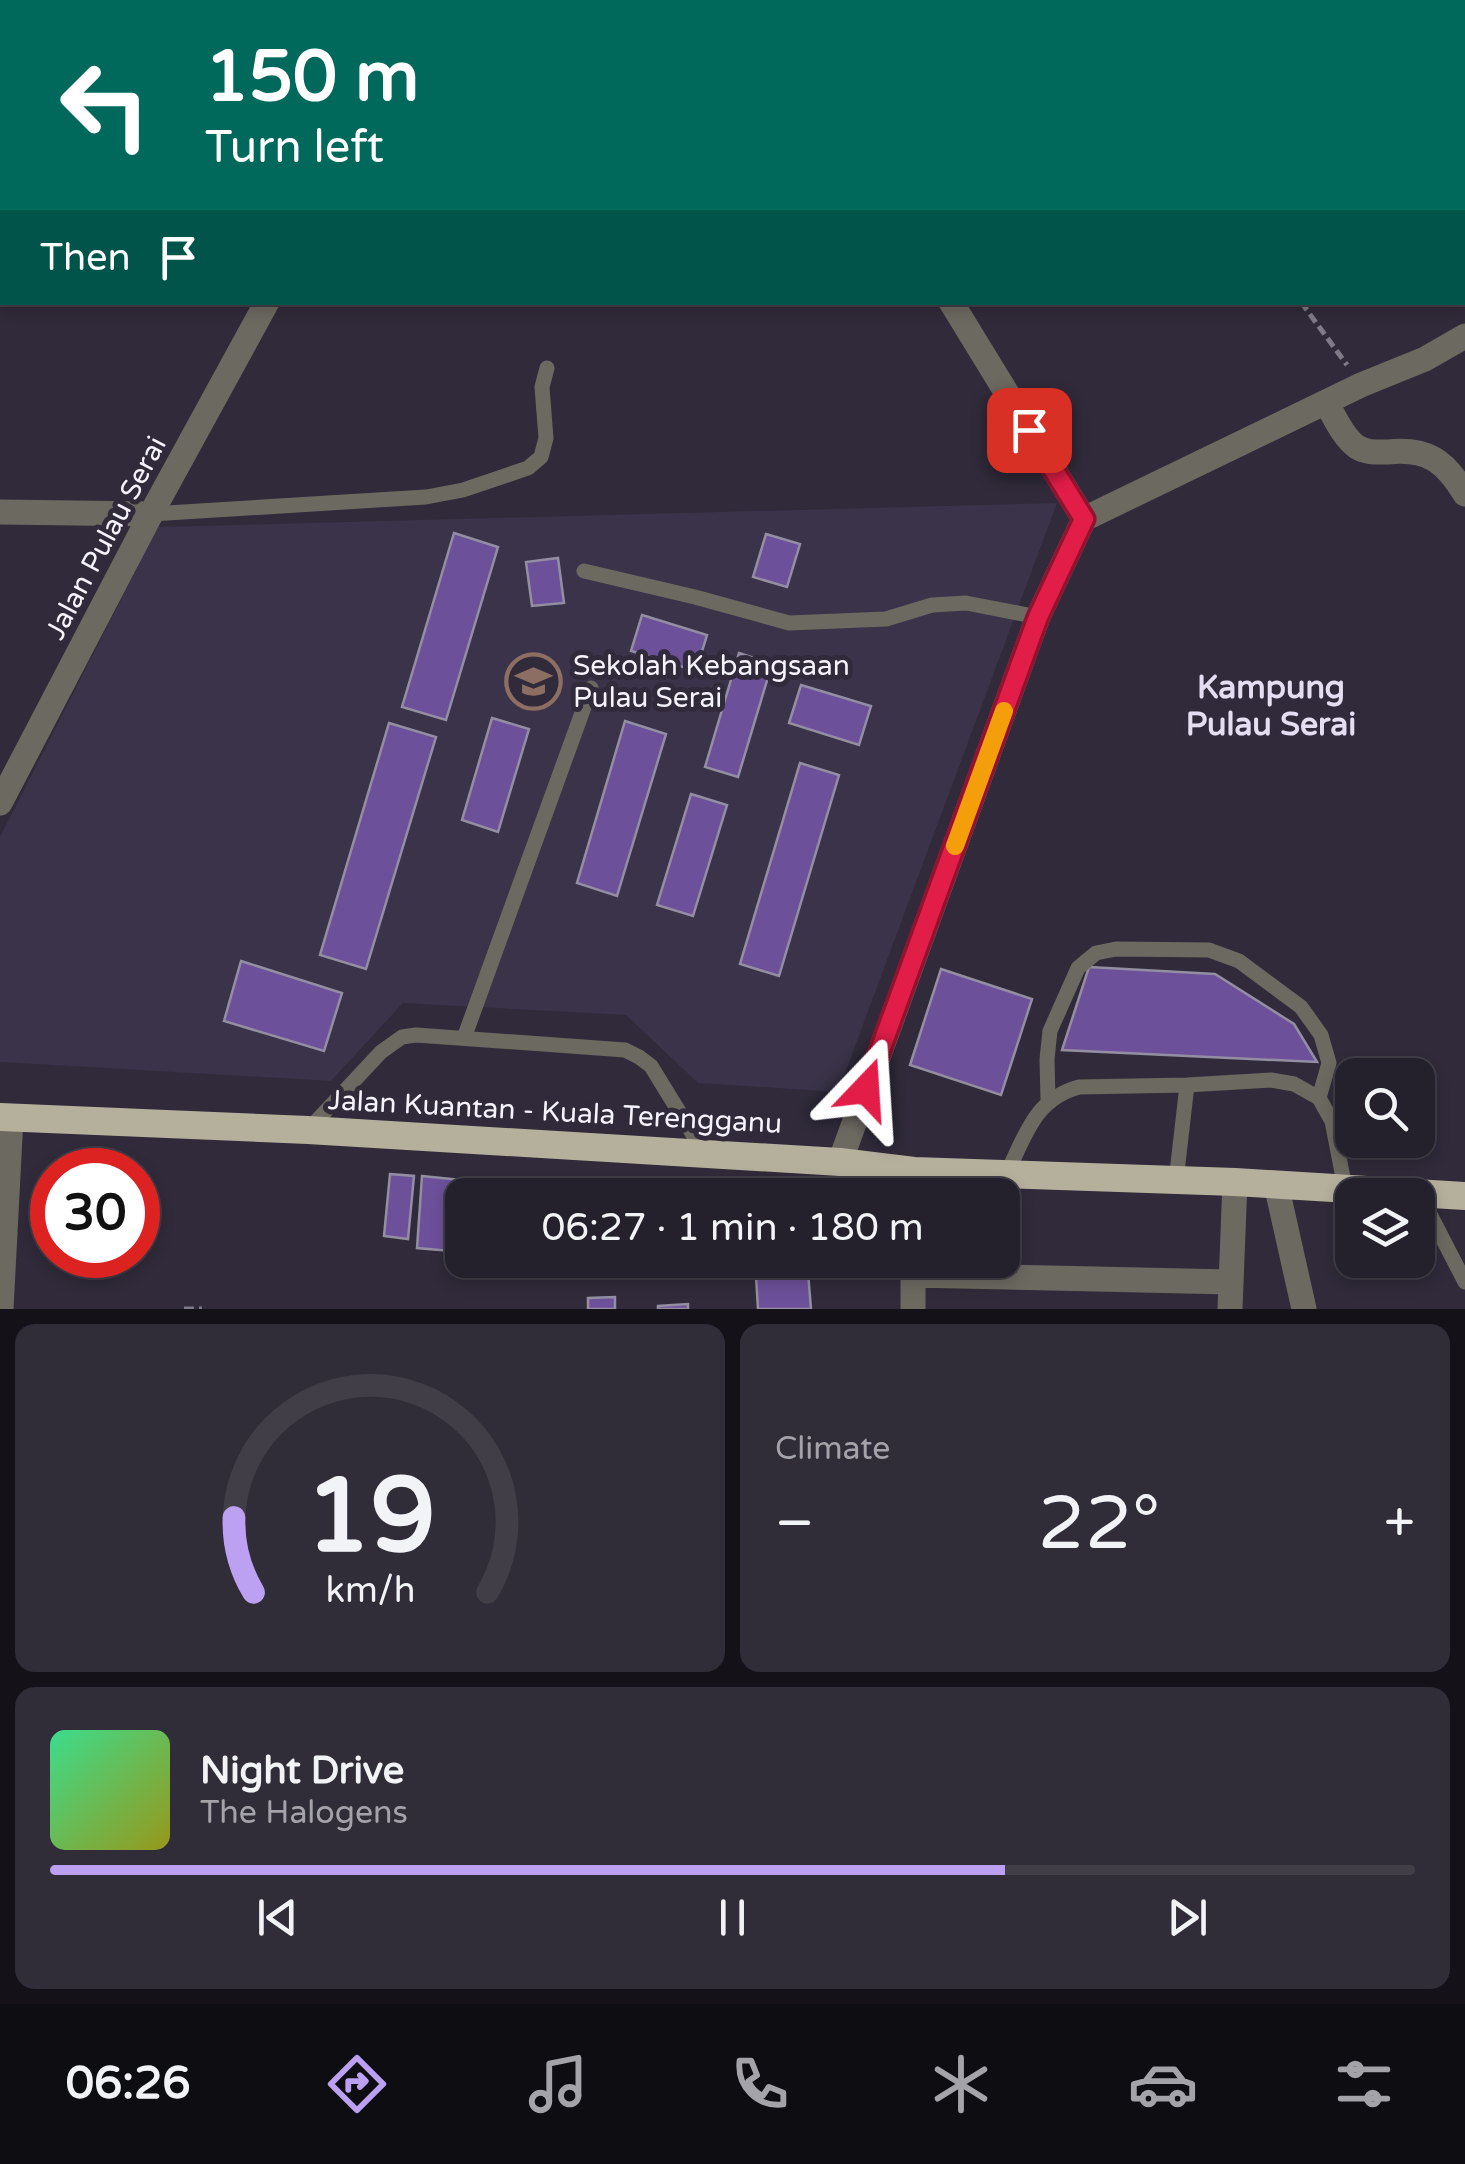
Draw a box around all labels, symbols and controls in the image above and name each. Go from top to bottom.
text: 150 m [205,36,419,120]
icon: left [40,40,170,170]
text: Turn left [205,121,384,175]
icon: arrive [151,230,206,285]
text: Then [40,235,131,281]
pin [987,388,1072,473]
icon: arrive [1002,403,1057,458]
street label: Jalan Pulau Serai [38,431,174,645]
place label: Sekolah Kebangsaan Pulau Serai [573,649,850,715]
school or university icon: Sekolah Kebangsaan Pulau Serai [504,652,564,712]
district label: Kampung Pulau Serai [1186,669,1356,744]
position arrow [814,1037,918,1141]
map controls [1335,1058,1435,1278]
button: search [1335,1058,1435,1158]
street label: Jalan Kuantan - Kuala Terengganu [327,1083,783,1141]
speed limit sign: 30 [30,1148,160,1278]
button: layers [1335,1178,1435,1278]
text: 06:27 · 1 min · 180 m [541,1205,924,1251]
text: Climate [775,1430,890,1468]
text: 19 [305,1455,435,1580]
text: 22° [1038,1479,1160,1569]
text: − [775,1491,814,1557]
text: + [1384,1491,1415,1557]
text: km/h [325,1569,415,1612]
text: Night Drive [200,1748,404,1794]
text: The Halogens [200,1794,408,1832]
icon: previous [250,1890,305,1945]
icon: pause [705,1890,760,1945]
icon: next [1160,1890,1215,1945]
icon: directions [322,2049,392,2119]
icon: music [523,2049,593,2119]
icon: phone [725,2049,795,2119]
icon: climate [926,2049,996,2119]
icon: car [1128,2049,1198,2119]
icon: filters [1329,2049,1399,2119]
text: 06:26 [66,2057,190,2111]

